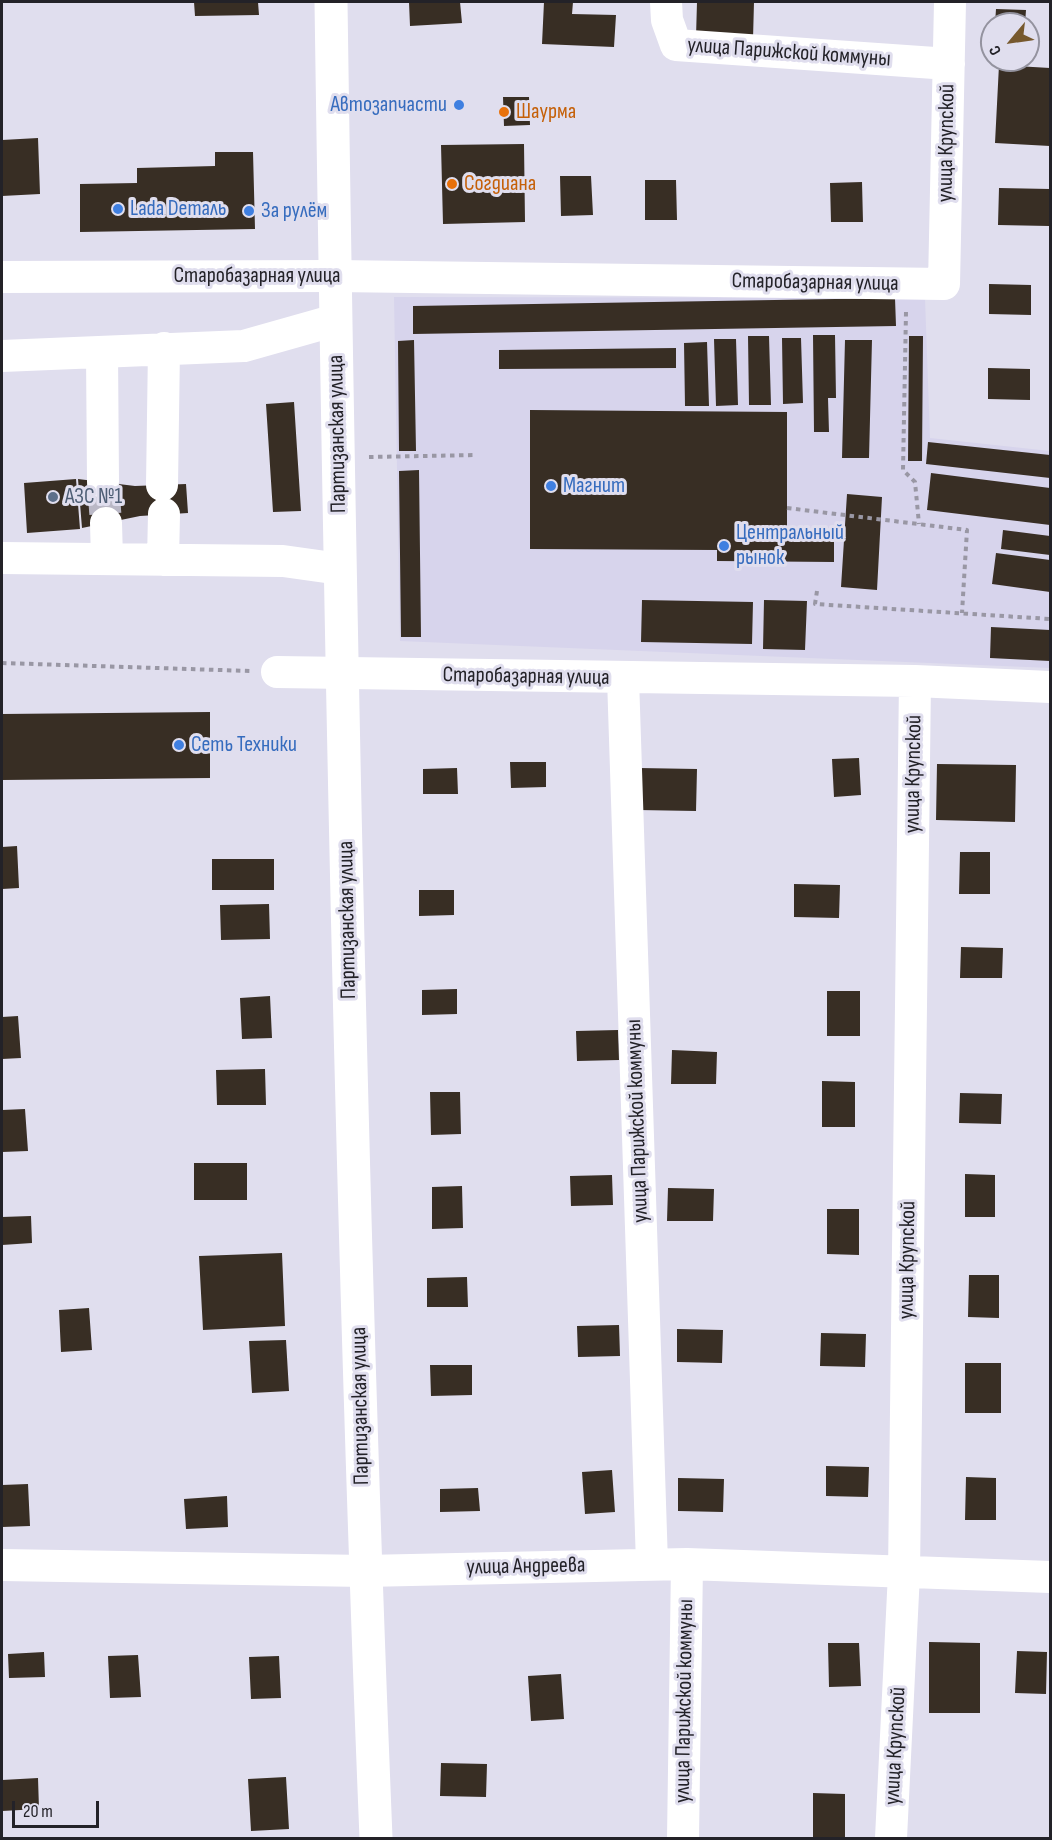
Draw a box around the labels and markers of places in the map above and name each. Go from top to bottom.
place label: Автозапчасти [330,92,447,118]
marker: Автозапчасти [452,98,466,112]
place label: Шаурма [516,99,576,125]
marker: Шаурма [497,105,511,119]
place label: Согдиана [464,171,536,197]
marker: Согдиана [445,177,459,191]
place label: Lada Dеталь [130,196,226,222]
place label: За рулём [261,198,327,224]
marker: Lada Dеталь [111,202,125,216]
marker: За рулём [242,204,256,218]
place label: Магнит [563,473,625,499]
marker: Магнит [544,479,558,493]
place label: АЗС №1 [65,484,122,510]
marker: АЗС №1 [46,490,60,504]
place label: Центральный рынок [736,520,844,572]
marker: Центральный рынок [717,539,731,553]
place label: Сеть Техники [191,732,297,758]
marker: Сеть Техники [172,738,186,752]

